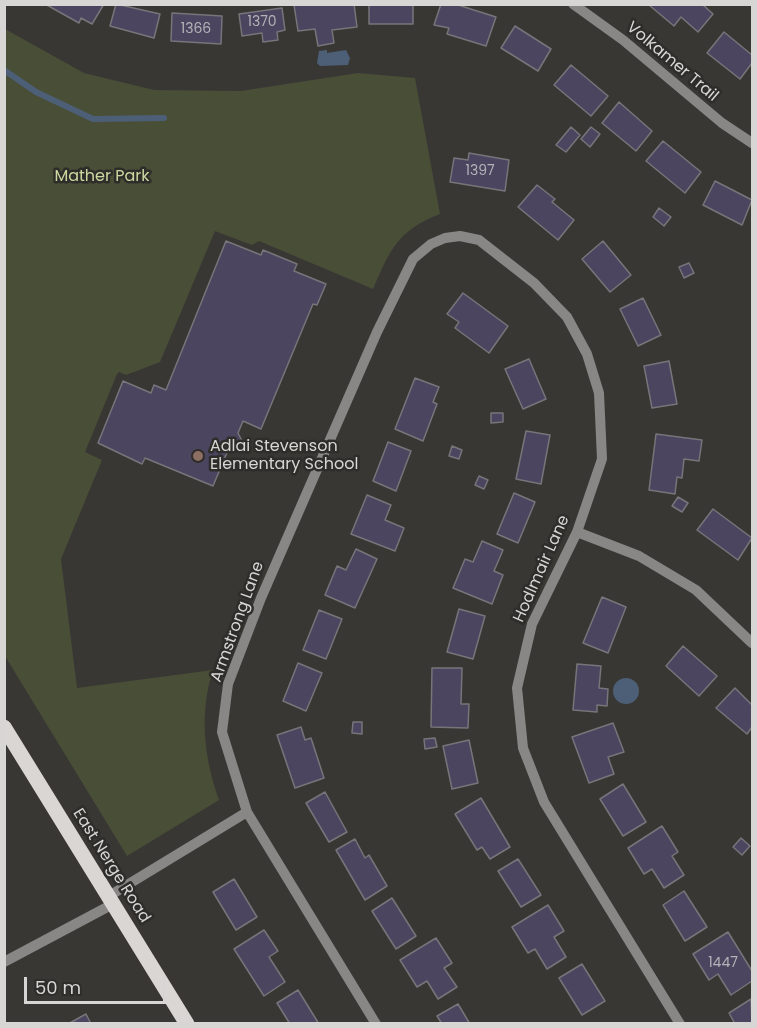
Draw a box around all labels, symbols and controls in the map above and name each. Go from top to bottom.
house number: 1370 [247,14,277,30]
street label: Volkamer Trail [622,18,722,106]
house number: 1366 [181,21,211,37]
house number: 1397 [465,163,495,179]
park label: Mather Park [54,167,150,187]
place label: Adlai Stevenson Elementary School [210,437,358,475]
marker: Adlai Stevenson Elementary School [191,449,205,463]
street label: Hodlmair Lane [510,512,574,626]
street label: Armstrong Lane [207,559,269,685]
street label: East Nerge Road [68,805,154,927]
house number: 1447 [708,955,738,971]
scale bar [27,965,170,1003]
text: 50 m [35,975,81,1000]

